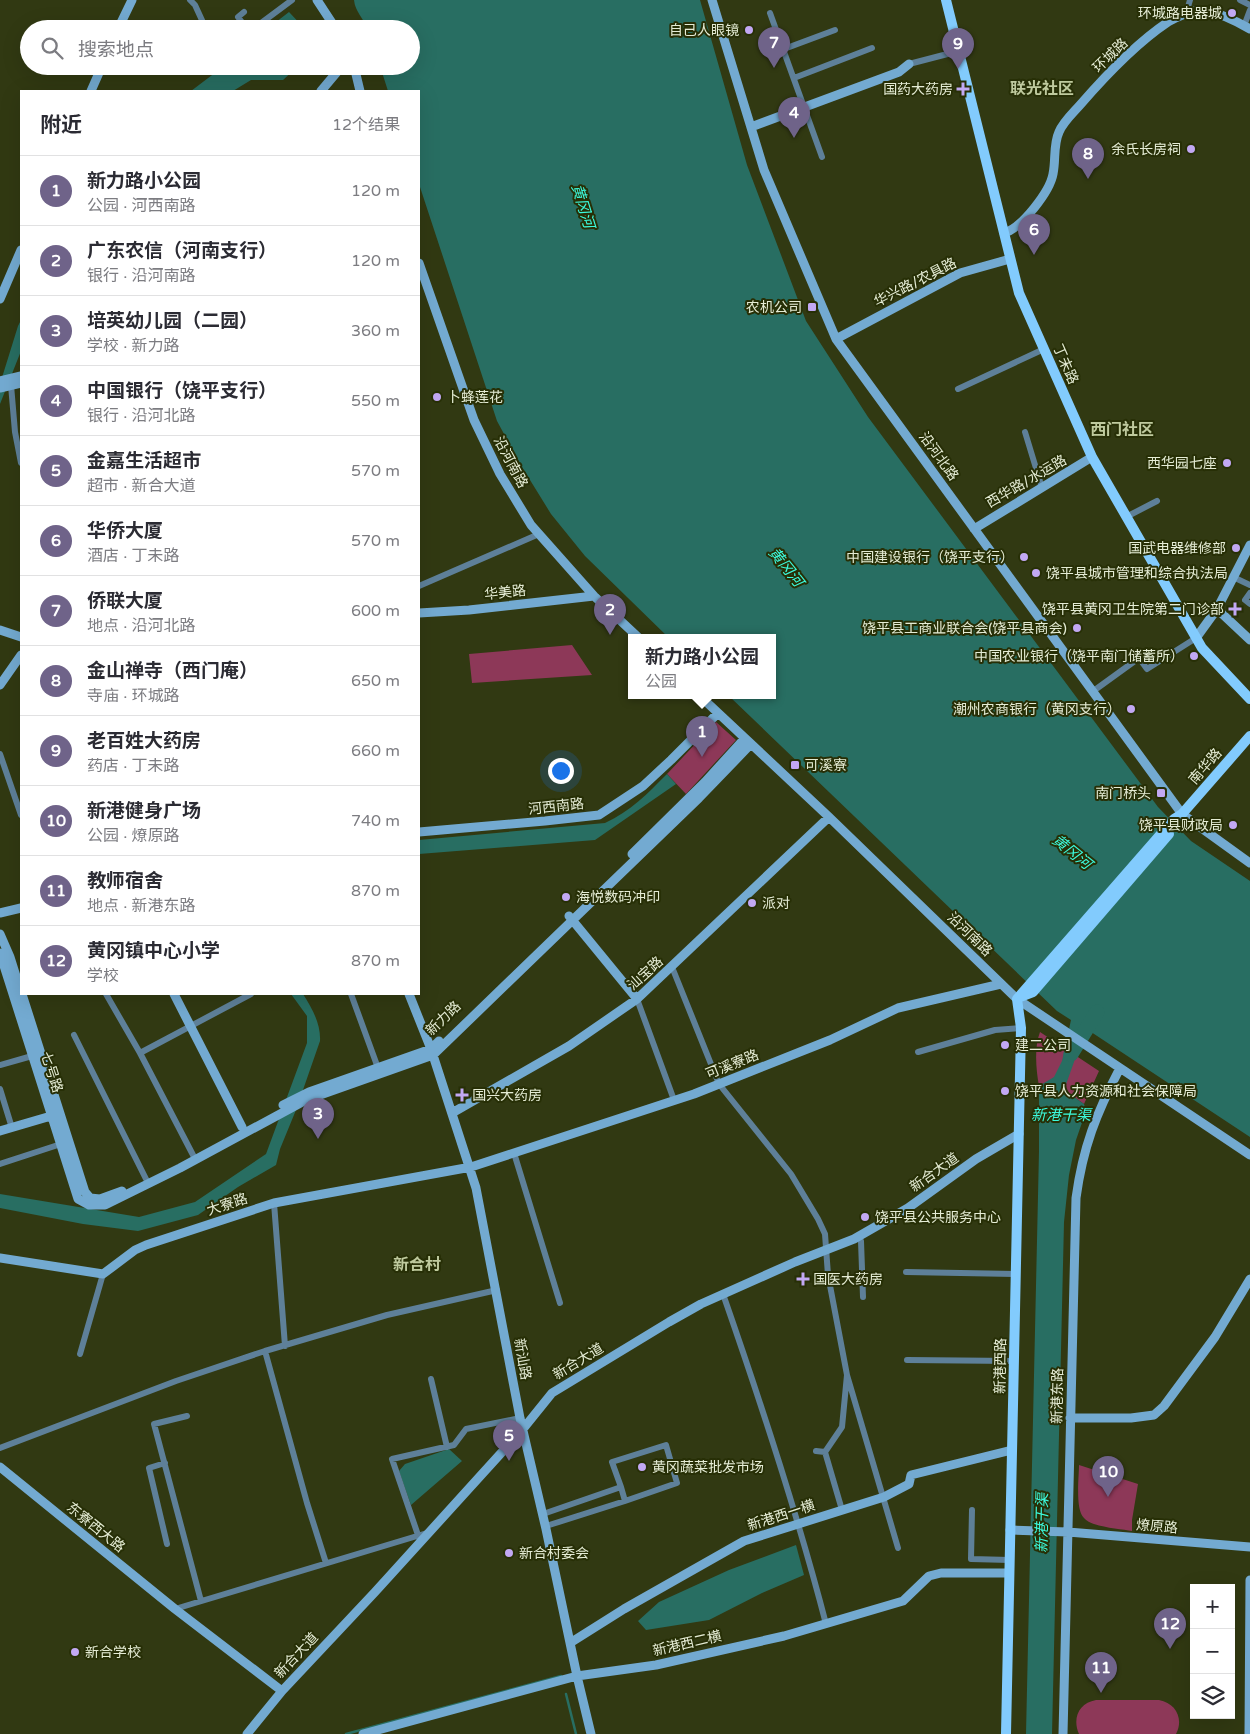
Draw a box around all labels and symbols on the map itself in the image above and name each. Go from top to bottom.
place label: 环城路电器城 [1138,5,1222,22]
marker: 环城路电器城 [1226,7,1238,19]
place label: 自己人眼镜 [669,22,739,39]
marker: 自己人眼镜 [743,24,755,36]
pin: 7 [758,27,790,68]
pin: 9 [942,28,974,69]
street label: 环城路 [1089,35,1131,76]
district label: 联光社区 [1010,79,1074,99]
place label: 国药大药房 [883,81,953,98]
marker: 国药大药房 [957,83,969,95]
pin: 4 [778,97,810,138]
pin: 8 [1072,138,1104,179]
place label: 余氏长房祠 [1111,141,1181,158]
marker: 余氏长房祠 [1185,143,1197,155]
water label: 黄冈河 [568,182,599,233]
pin: 6 [1018,214,1050,255]
street label: 华兴路/农具路 [871,254,959,310]
place label: 农机公司 [746,299,802,316]
marker: 农机公司 [806,301,818,313]
street label: 丁未路 [1049,342,1082,387]
place label: 卜蜂莲花 [447,389,503,406]
marker: 卜蜂莲花 [431,391,443,403]
district label: 西门社区 [1090,420,1154,440]
street label: 沿河北路 [915,429,962,484]
street label: 沿河南路 [490,434,531,491]
street label: 西华路/水运路 [983,452,1070,511]
place label: 西华园七座 [1147,455,1217,472]
marker: 西华园七座 [1221,457,1233,469]
place label: 国武电器维修部 [1128,540,1226,557]
marker: 国武电器维修部 [1230,542,1242,554]
water label: 黄冈河 [765,544,809,592]
place label: 中国建设银行（饶平支行） [846,549,1014,566]
marker: 中国建设银行（饶平支行） [1018,551,1030,563]
place label: 饶平县城市管理和综合执法局 [1046,565,1228,582]
marker: 饶平县城市管理和综合执法局 [1030,567,1042,579]
street label: 华美路 [483,582,527,603]
pin: 2 [594,594,626,635]
place label: 饶平县黄冈卫生院第二门诊部 [1042,601,1224,618]
marker: 饶平县黄冈卫生院第二门诊部 [1228,602,1242,616]
place label: 饶平县工商业联合会(饶平县商会) [862,620,1067,637]
marker: 饶平县工商业联合会(饶平县商会) [1071,622,1083,634]
place label: 中国农业银行（饶平南门储蓄所） [974,648,1184,665]
marker: 中国农业银行（饶平南门储蓄所） [1188,650,1200,662]
place label: 潮州农商银行（黄冈支行） [953,701,1121,718]
marker: 潮州农商银行（黄冈支行） [1125,703,1137,715]
pin: 1 [686,716,718,757]
street label: 南华路 [1185,745,1226,788]
place label: 可溪寮 [805,757,847,774]
your location [548,758,574,784]
marker: 可溪寮 [789,759,801,771]
place label: 南门桥头 [1095,785,1151,802]
marker: 南门桥头 [1155,787,1167,799]
street label: 河西南路 [527,795,585,818]
place label: 饶平县财政局 [1139,817,1223,834]
marker: 饶平县财政局 [1227,819,1239,831]
water label: 黄冈河 [1049,831,1097,875]
place label: 海悦数码冲印 [576,889,660,906]
marker: 海悦数码冲印 [560,891,572,903]
place label: 派对 [762,895,790,912]
marker: 派对 [746,897,758,909]
street label: 沿河南路 [944,909,996,960]
street label: 汕宝路 [624,953,667,994]
street label: 新力路 [422,998,464,1039]
place label: 建二公司 [1015,1037,1071,1054]
marker: 建二公司 [999,1039,1011,1051]
street label: 可溪寮路 [703,1046,761,1083]
street label: 七号路 [37,1050,66,1095]
place label: 饶平县人力资源和社会保障局 [1015,1083,1197,1100]
marker: 饶平县人力资源和社会保障局 [999,1085,1011,1097]
place label: 国兴大药房 [472,1087,542,1104]
marker: 国兴大药房 [456,1089,468,1101]
pin: 3 [302,1098,334,1139]
water label: 新港干渠 [1031,1106,1093,1124]
street label: 新合大道 [906,1149,962,1195]
street label: 大寮路 [205,1190,250,1219]
place label: 饶平县公共服务中心 [875,1209,1001,1226]
marker: 饶平县公共服务中心 [859,1211,871,1223]
district label: 新合村 [393,1255,441,1275]
place label: 国医大药房 [813,1271,883,1288]
marker: 国医大药房 [797,1273,809,1285]
street label: 新汕路 [510,1337,535,1381]
street label: 新港西路 [992,1338,1009,1394]
street label: 新合大道 [550,1340,607,1383]
street label: 新港东路 [1049,1368,1066,1424]
pin: 5 [493,1420,525,1461]
pin: 10 [1092,1456,1124,1497]
place label: 黄冈蔬菜批发市场 [652,1459,764,1476]
marker: 黄冈蔬菜批发市场 [636,1461,648,1473]
water label: 新港干渠 [1032,1491,1052,1553]
street label: 新港西一横 [745,1496,818,1534]
street label: 东寮西大路 [63,1499,128,1556]
street label: 燎原路 [1135,1516,1179,1537]
place label: 新合村委会 [519,1545,589,1562]
marker: 新合村委会 [503,1547,515,1559]
pin: 12 [1154,1608,1186,1649]
street label: 新港西二横 [651,1627,724,1660]
street label: 新合大道 [271,1629,322,1682]
place label: 新合学校 [85,1644,141,1661]
marker: 新合学校 [69,1646,81,1658]
pin: 11 [1085,1652,1117,1693]

